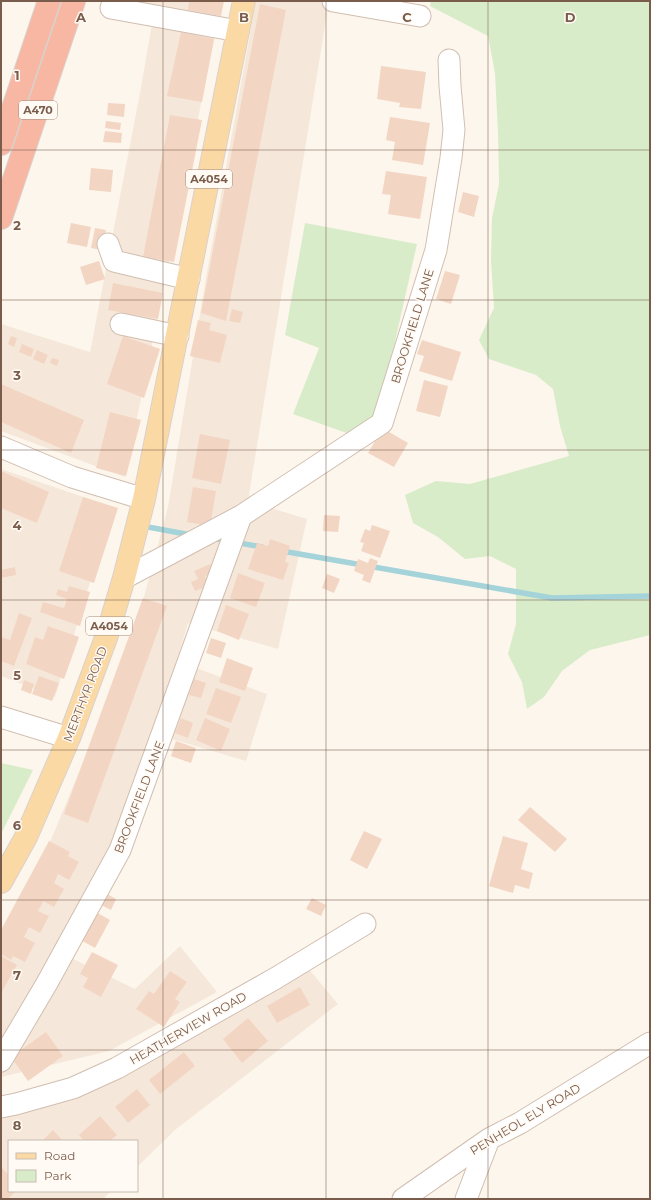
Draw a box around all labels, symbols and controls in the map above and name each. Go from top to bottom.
text: A [75,9,87,25]
text: B [239,9,249,25]
text: C [402,9,412,25]
text: D [565,9,576,25]
text: 1 [14,67,20,83]
road number: A470 [19,101,57,119]
road number: A4054 [186,170,232,188]
text: 2 [13,217,21,233]
street label: BROOKFIELD LANE [387,267,437,385]
text: 3 [12,367,21,383]
text: 4 [13,517,22,533]
road number: A4054 [86,617,132,635]
street label: MERTHYR ROAD [60,644,110,744]
text: 5 [13,667,21,683]
street label: BROOKFIELD LANE [111,739,167,855]
text: 6 [13,817,22,833]
text: 7 [13,967,21,983]
street label: HEATHERVIEW ROAD [127,988,249,1068]
street label: PENHEOL ELY ROAD [467,1080,583,1158]
text: 8 [13,1117,22,1133]
legend [8,1140,138,1192]
text: Road [44,1148,75,1163]
text: Park [44,1168,72,1183]

